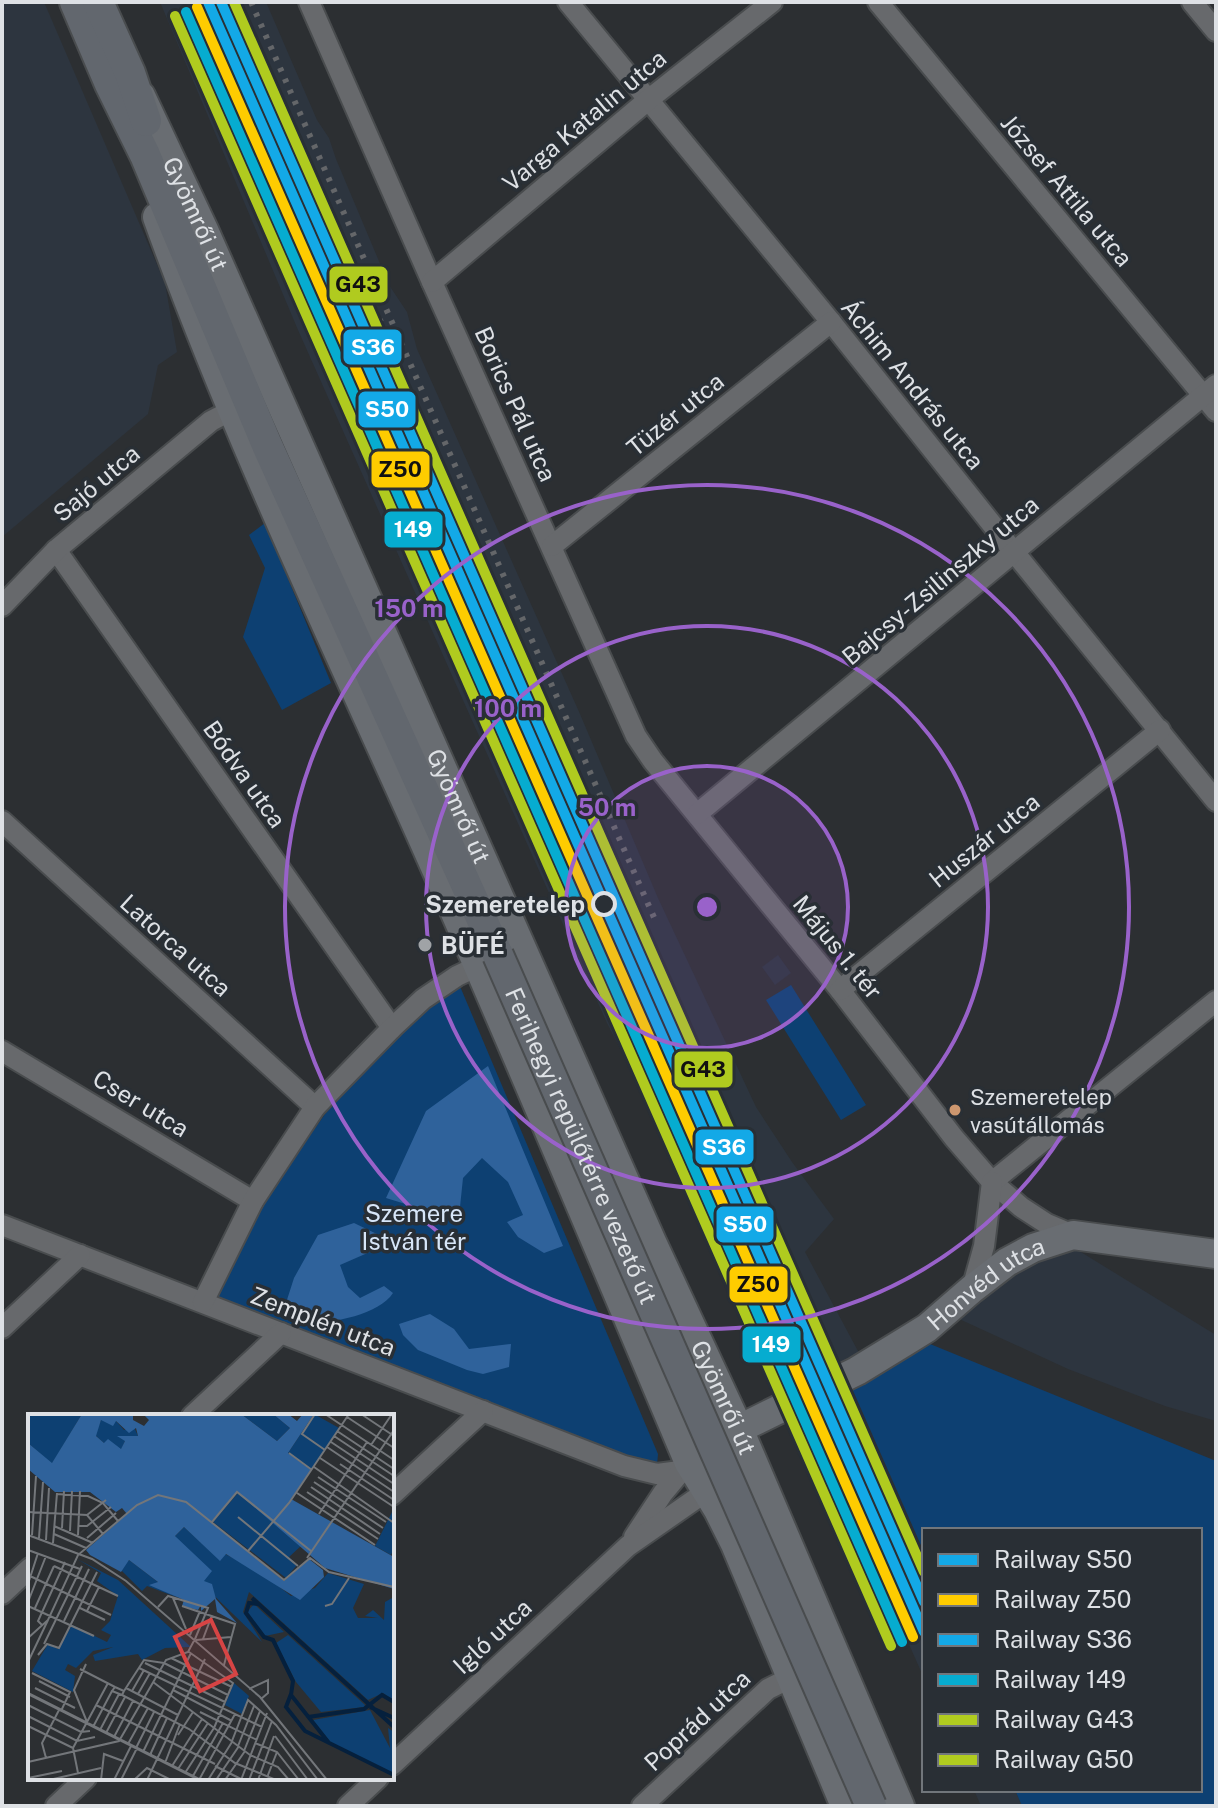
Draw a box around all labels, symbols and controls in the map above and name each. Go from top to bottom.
street label: Varga Katalin utca [497,44,671,196]
street label: József Attila utca [995,108,1139,272]
street label: Gyömrői út [158,152,234,275]
line badge: G43 [328,265,389,304]
text: G43 [335,271,381,297]
street label: Áchim András utca [836,293,990,475]
street label: Borics Pál utca [469,322,563,486]
line badge: S36 [342,328,403,366]
text: S36 [351,334,395,360]
street label: Tüzér utca [621,367,729,461]
line badge: S50 [357,390,417,429]
text: S50 [365,396,409,422]
street label: Sajó utca [47,439,145,527]
line badge: Z50 [370,450,431,489]
text: Z50 [378,456,422,482]
street label: Bajcsy-Zsilinszky utca [836,490,1044,670]
line badge: 149 [383,510,444,549]
text: 149 [394,516,432,542]
text: 150 m [375,594,443,622]
text: 100 m [474,694,542,722]
street label: Bódva utca [198,715,292,833]
street label: Gyömrői út [421,744,497,868]
street label: Huszár utca [923,787,1045,893]
text: 50 m [578,793,636,821]
street label: Latorca utca [115,888,237,1002]
street label: Május 1. tér [788,889,888,1005]
place label: Szemeretelep [425,890,585,918]
marker: Szemeretelep [592,892,616,916]
centre of rings [693,893,721,921]
place label: BÜFÉ [441,931,505,959]
marker: BÜFÉ [416,936,434,954]
street label: Ferihegyi repülőtérre vezető út [500,983,663,1308]
line badge: G43 [673,1050,734,1089]
text: G43 [680,1056,726,1082]
street label: Cser utca [88,1064,194,1142]
place label: Szemeretelep vasútállomás [970,1084,1112,1138]
marker: Szemeretelep vasútállomás [947,1102,963,1118]
line badge: S36 [694,1128,755,1166]
text: S36 [702,1134,746,1160]
park label: Szemere István tér [362,1199,466,1255]
line badge: S50 [715,1205,775,1244]
text: S50 [723,1211,767,1237]
street label: Honvéd utca [921,1231,1048,1336]
line badge: Z50 [728,1265,789,1304]
text: Z50 [736,1271,780,1297]
street label: Zemplén utca [247,1281,399,1361]
line badge: 149 [741,1325,802,1364]
text: 149 [752,1331,790,1357]
street label: Gyömrői út [686,1336,762,1459]
inset map [28,1414,394,1780]
legend [922,1528,1202,1792]
text: Railway S50 [994,1545,1132,1573]
text: Railway Z50 [994,1585,1131,1613]
street label: Igló utca [447,1593,537,1679]
text: Railway S36 [994,1625,1132,1653]
street label: Poprád utca [638,1664,756,1776]
text: Railway 149 [994,1665,1126,1693]
text: Railway G43 [994,1705,1134,1733]
text: Railway G50 [994,1745,1134,1773]

